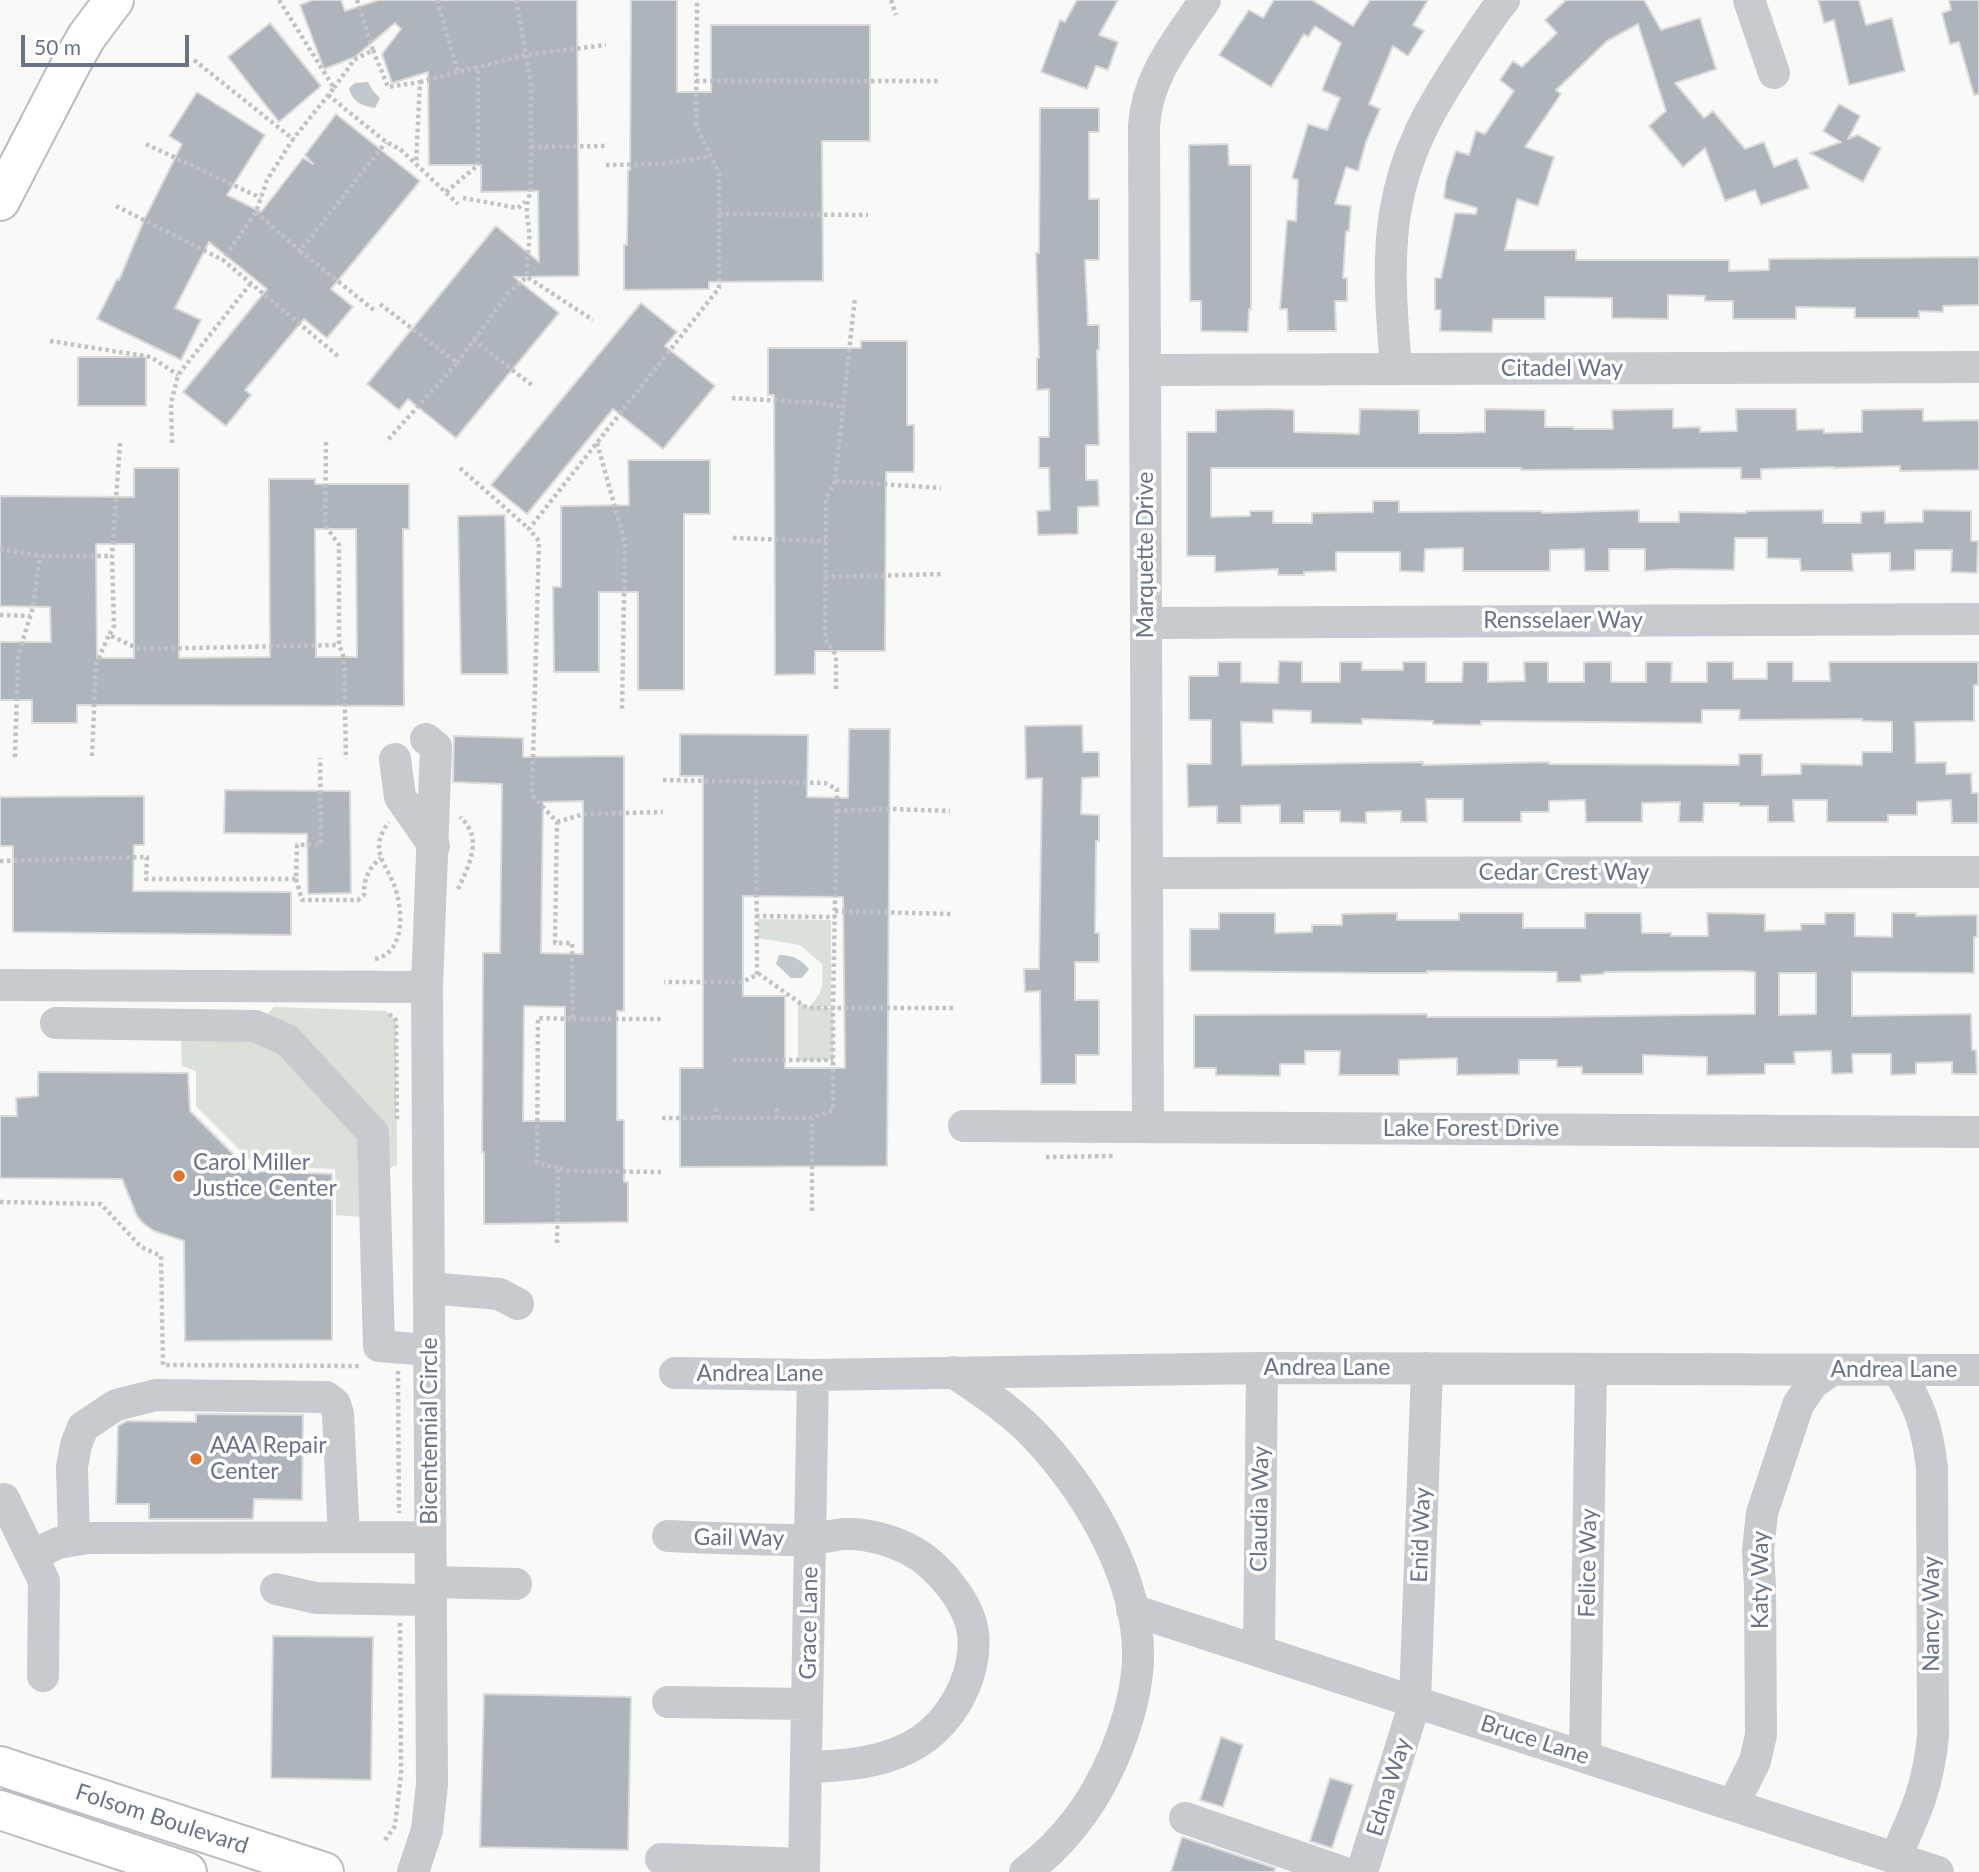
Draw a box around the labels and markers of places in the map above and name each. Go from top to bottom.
place label: Carol Miller Justice Center [193,1149,337,1203]
marker: Carol Miller Justice Center [171,1168,187,1184]
place label: AAA Repair Center [210,1432,327,1486]
marker: AAA Repair Center [188,1451,204,1467]

